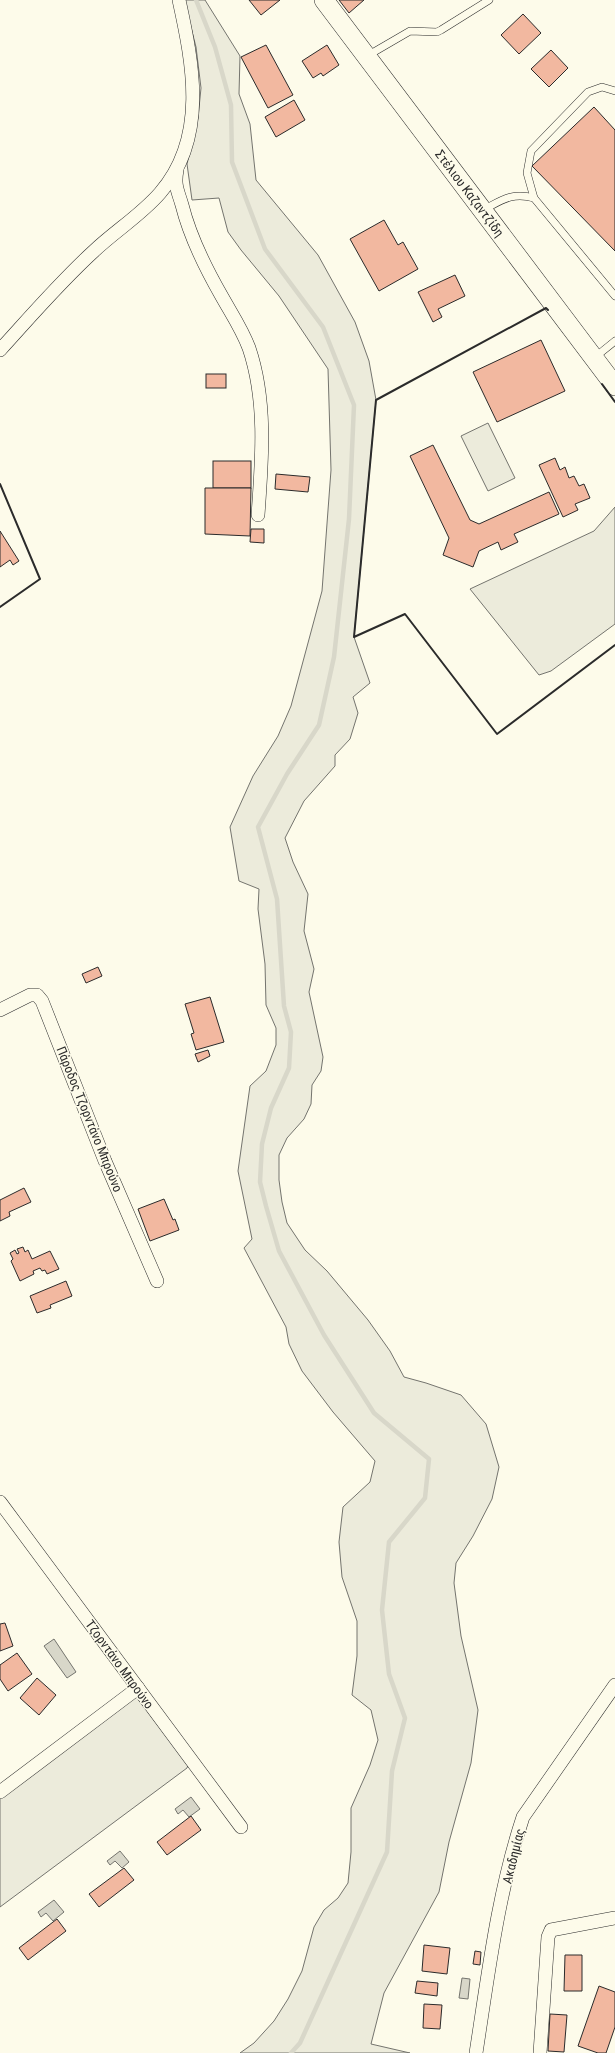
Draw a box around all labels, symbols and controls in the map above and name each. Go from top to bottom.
street label: Στέλιου Καζαντζίδη [432,147,507,240]
street label: Πάροδος Τζορντάνο Μπρούνο [53,1044,126,1194]
street label: Τζορντάνο Μπρούνο [82,1617,157,1712]
street label: Ακαδημίας [499,1827,528,1885]

